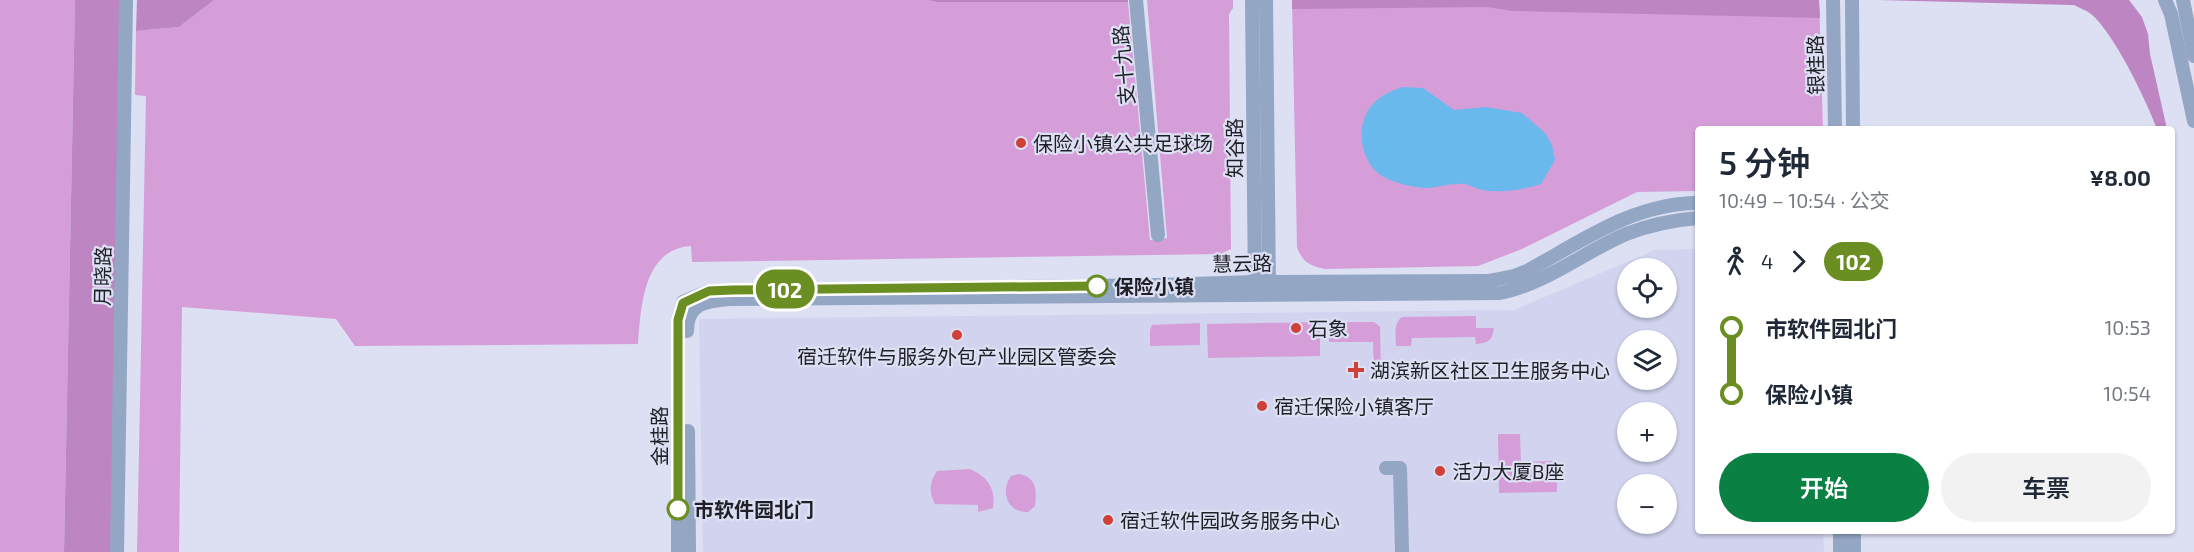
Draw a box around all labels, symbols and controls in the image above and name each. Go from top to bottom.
street label: 支十九路 [1108,24,1138,106]
street label: 银桂路 [1802,35,1828,95]
street label: 知谷路 [1222,118,1246,178]
place label: 保险小镇公共足球场 [1033,131,1213,155]
marker: 保险小镇公共足球场 [1014,136,1028,150]
text: 5 分钟 [1719,142,1810,182]
text: ¥8.00 [2090,164,2151,190]
text: 10:49 – 10:54 · 公交 [1719,188,1890,212]
icon: walk [1719,245,1752,278]
icon: forward [1782,245,1815,278]
street label: 月晓路 [89,246,115,306]
text: 4 [1761,249,1773,273]
text: 102 [1836,249,1871,274]
street label: 慧云路 [1212,250,1272,276]
map controls [1617,258,1677,534]
button: locate [1617,258,1677,318]
line badge: 102 [750,270,820,308]
place label: 保险小镇 [1114,274,1194,298]
marker: 保险小镇 [1086,275,1108,297]
text: 102 [768,277,802,302]
text: 市软件园北门 [1765,315,1897,341]
text: 10:53 [2104,315,2151,339]
place label: 石象 [1308,316,1348,340]
marker: 石象 [1289,321,1303,335]
marker: 宿迁软件与服务外包产业园区管委会 [950,328,964,342]
button: layers [1617,330,1677,390]
place label: 宿迁软件与服务外包产业园区管委会 [797,344,1117,368]
place label: 湖滨新区社区卫生服务中心 [1370,358,1610,382]
marker: 湖滨新区社区卫生服务中心 [1347,361,1365,379]
text: 保险小镇 [1765,381,1853,407]
text: 10:54 [2103,381,2151,405]
place label: 宿迁保险小镇客厅 [1274,394,1434,418]
marker: 宿迁保险小镇客厅 [1255,399,1269,413]
button: + [1617,402,1677,462]
street label: 金桂路 [647,406,671,466]
button: 开始 [1719,453,1929,522]
button: 车票 [1941,453,2151,522]
place label: 活力大厦B座 [1452,459,1564,483]
marker: 活力大厦B座 [1433,464,1447,478]
button: − [1617,474,1677,534]
place label: 市软件园北门 [694,497,814,521]
marker: 市软件园北门 [667,498,689,520]
place label: 宿迁软件园政务服务中心 [1120,508,1340,532]
marker: 宿迁软件园政务服务中心 [1101,513,1115,527]

